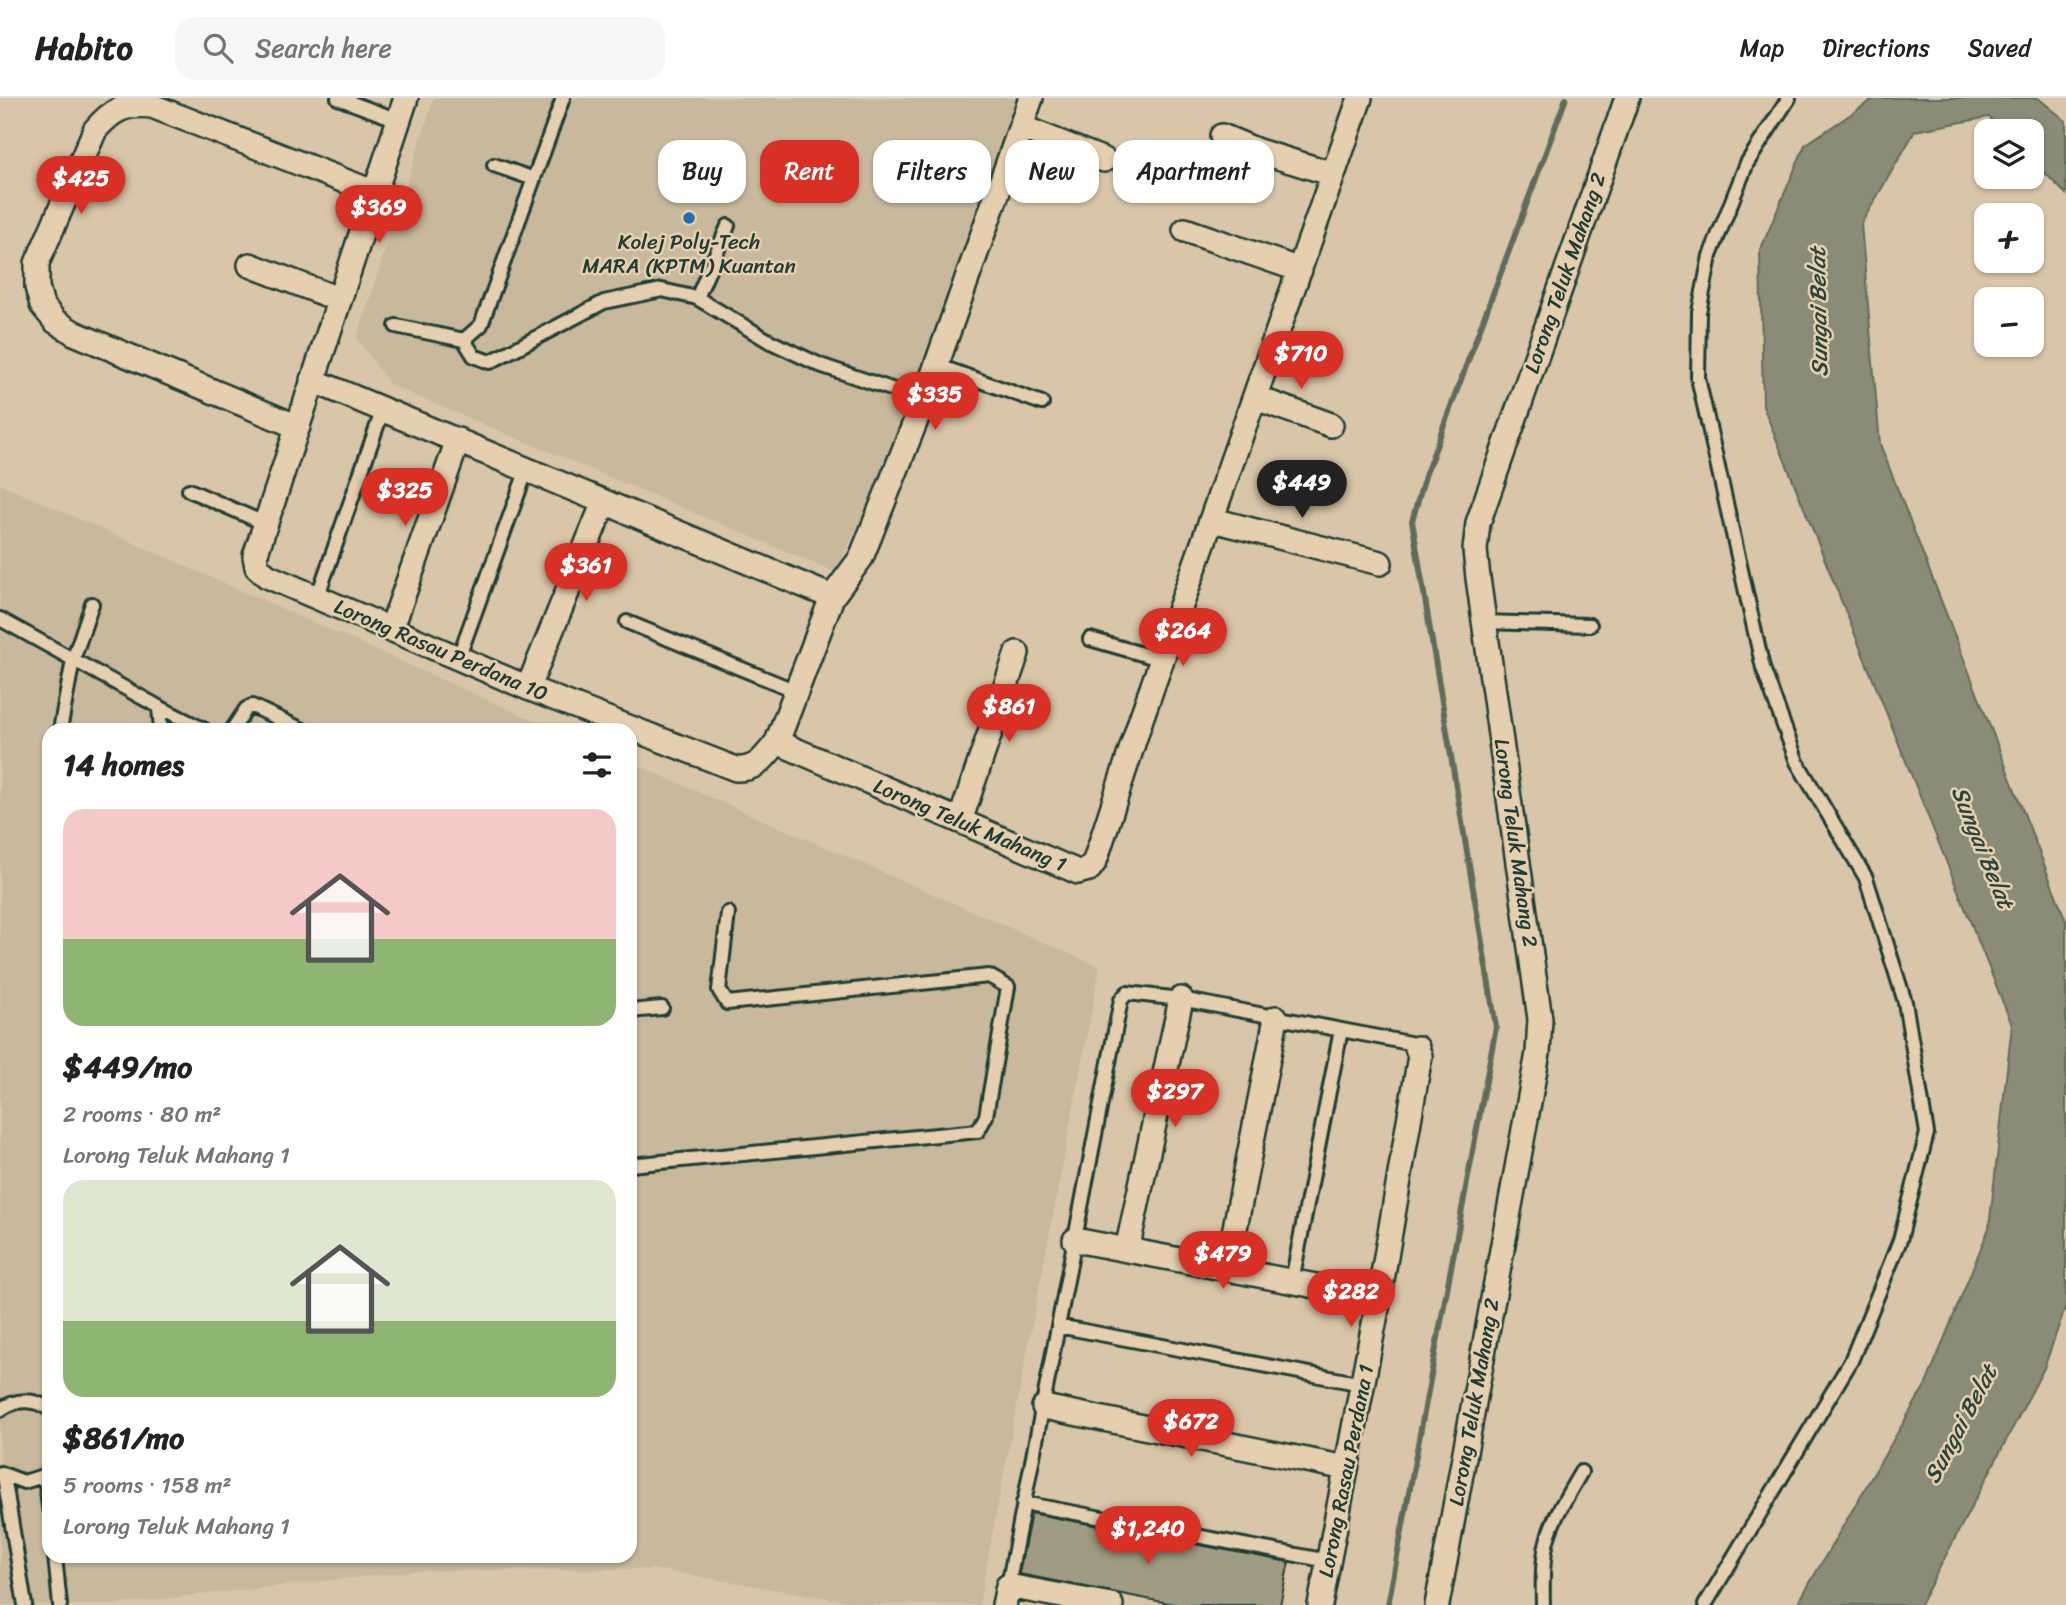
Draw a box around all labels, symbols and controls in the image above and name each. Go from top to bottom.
search box [175,17,665,80]
text: Habito [35,19,133,77]
text: Search here [255,25,392,71]
text: Map [1740,27,1784,69]
text: Directions [1822,27,1930,69]
text: Saved [1968,27,2031,69]
icon: search [199,29,237,67]
map controls [1974,119,2044,357]
button: layers [1974,119,2044,189]
chip: Buy [658,140,746,203]
chip: Rent [760,140,859,203]
chip: Filters [873,140,991,203]
chip: New [1005,140,1099,203]
chip: Apartment [1113,140,1274,203]
pin: $425 [40,156,122,216]
text: $425 [52,158,110,199]
street label: Lorong Teluk Mahang 2 [1513,167,1617,379]
pin: $369 [338,186,420,245]
text: $369 [351,187,407,228]
button: + [1974,203,2044,273]
marker: Kolej Poly-Tech MARA (KPTM) Kuantan [681,210,697,226]
place label: Kolej Poly-Tech MARA (KPTM) Kuantan [582,223,796,285]
water label: Sungai Belat [1797,244,1840,377]
button: − [1974,287,2044,357]
pin: $710 [1260,331,1342,391]
text: $710 [1274,333,1328,374]
pin: $335 [894,372,976,432]
text: $335 [908,374,962,415]
pin: $449 [1261,460,1343,520]
text: $449 [1273,462,1331,503]
pin: $325 [364,468,446,528]
text: $325 [377,470,433,511]
pin: $361 [545,544,627,603]
text: $361 [560,545,612,586]
street label: Lorong Rasau Perdana 10 [328,588,554,712]
pin: $264 [1142,608,1224,668]
text: $264 [1155,610,1211,651]
pin: $861 [968,684,1050,744]
text: $861 [983,686,1035,727]
street label: Lorong Teluk Mahang 2 [1483,736,1549,950]
text: 14 homes [63,738,184,792]
icon: filters [578,746,616,784]
street label: Lorong Teluk Mahang 1 [867,767,1073,883]
water label: Sungai Belat [1939,780,2027,917]
icon: home [277,855,403,981]
text: $449/mo [63,1040,192,1094]
pin: $297 [1134,1070,1216,1129]
text: $297 [1147,1071,1203,1112]
text: 2 rooms · 80 m² [63,1094,221,1135]
text: Lorong Teluk Mahang 1 [63,1135,290,1176]
icon: home [277,1226,403,1352]
pin: $479 [1182,1232,1264,1291]
text: $479 [1194,1233,1252,1274]
pin: $282 [1310,1270,1392,1329]
text: $282 [1323,1271,1379,1312]
street label: Lorong Teluk Mahang 2 [1437,1295,1511,1509]
water label: Sungai Belat [1912,1355,2010,1491]
street label: Lorong Rasau Perdana 1 [1307,1361,1385,1581]
pin: $672 [1150,1400,1232,1459]
text: $672 [1164,1401,1218,1442]
text: $861/mo [63,1411,184,1465]
text: 5 rooms · 158 m² [63,1465,232,1506]
text: Lorong Teluk Mahang 1 [63,1506,290,1547]
pin: $1,240 [1091,1506,1205,1566]
text: $1,240 [1111,1508,1185,1549]

